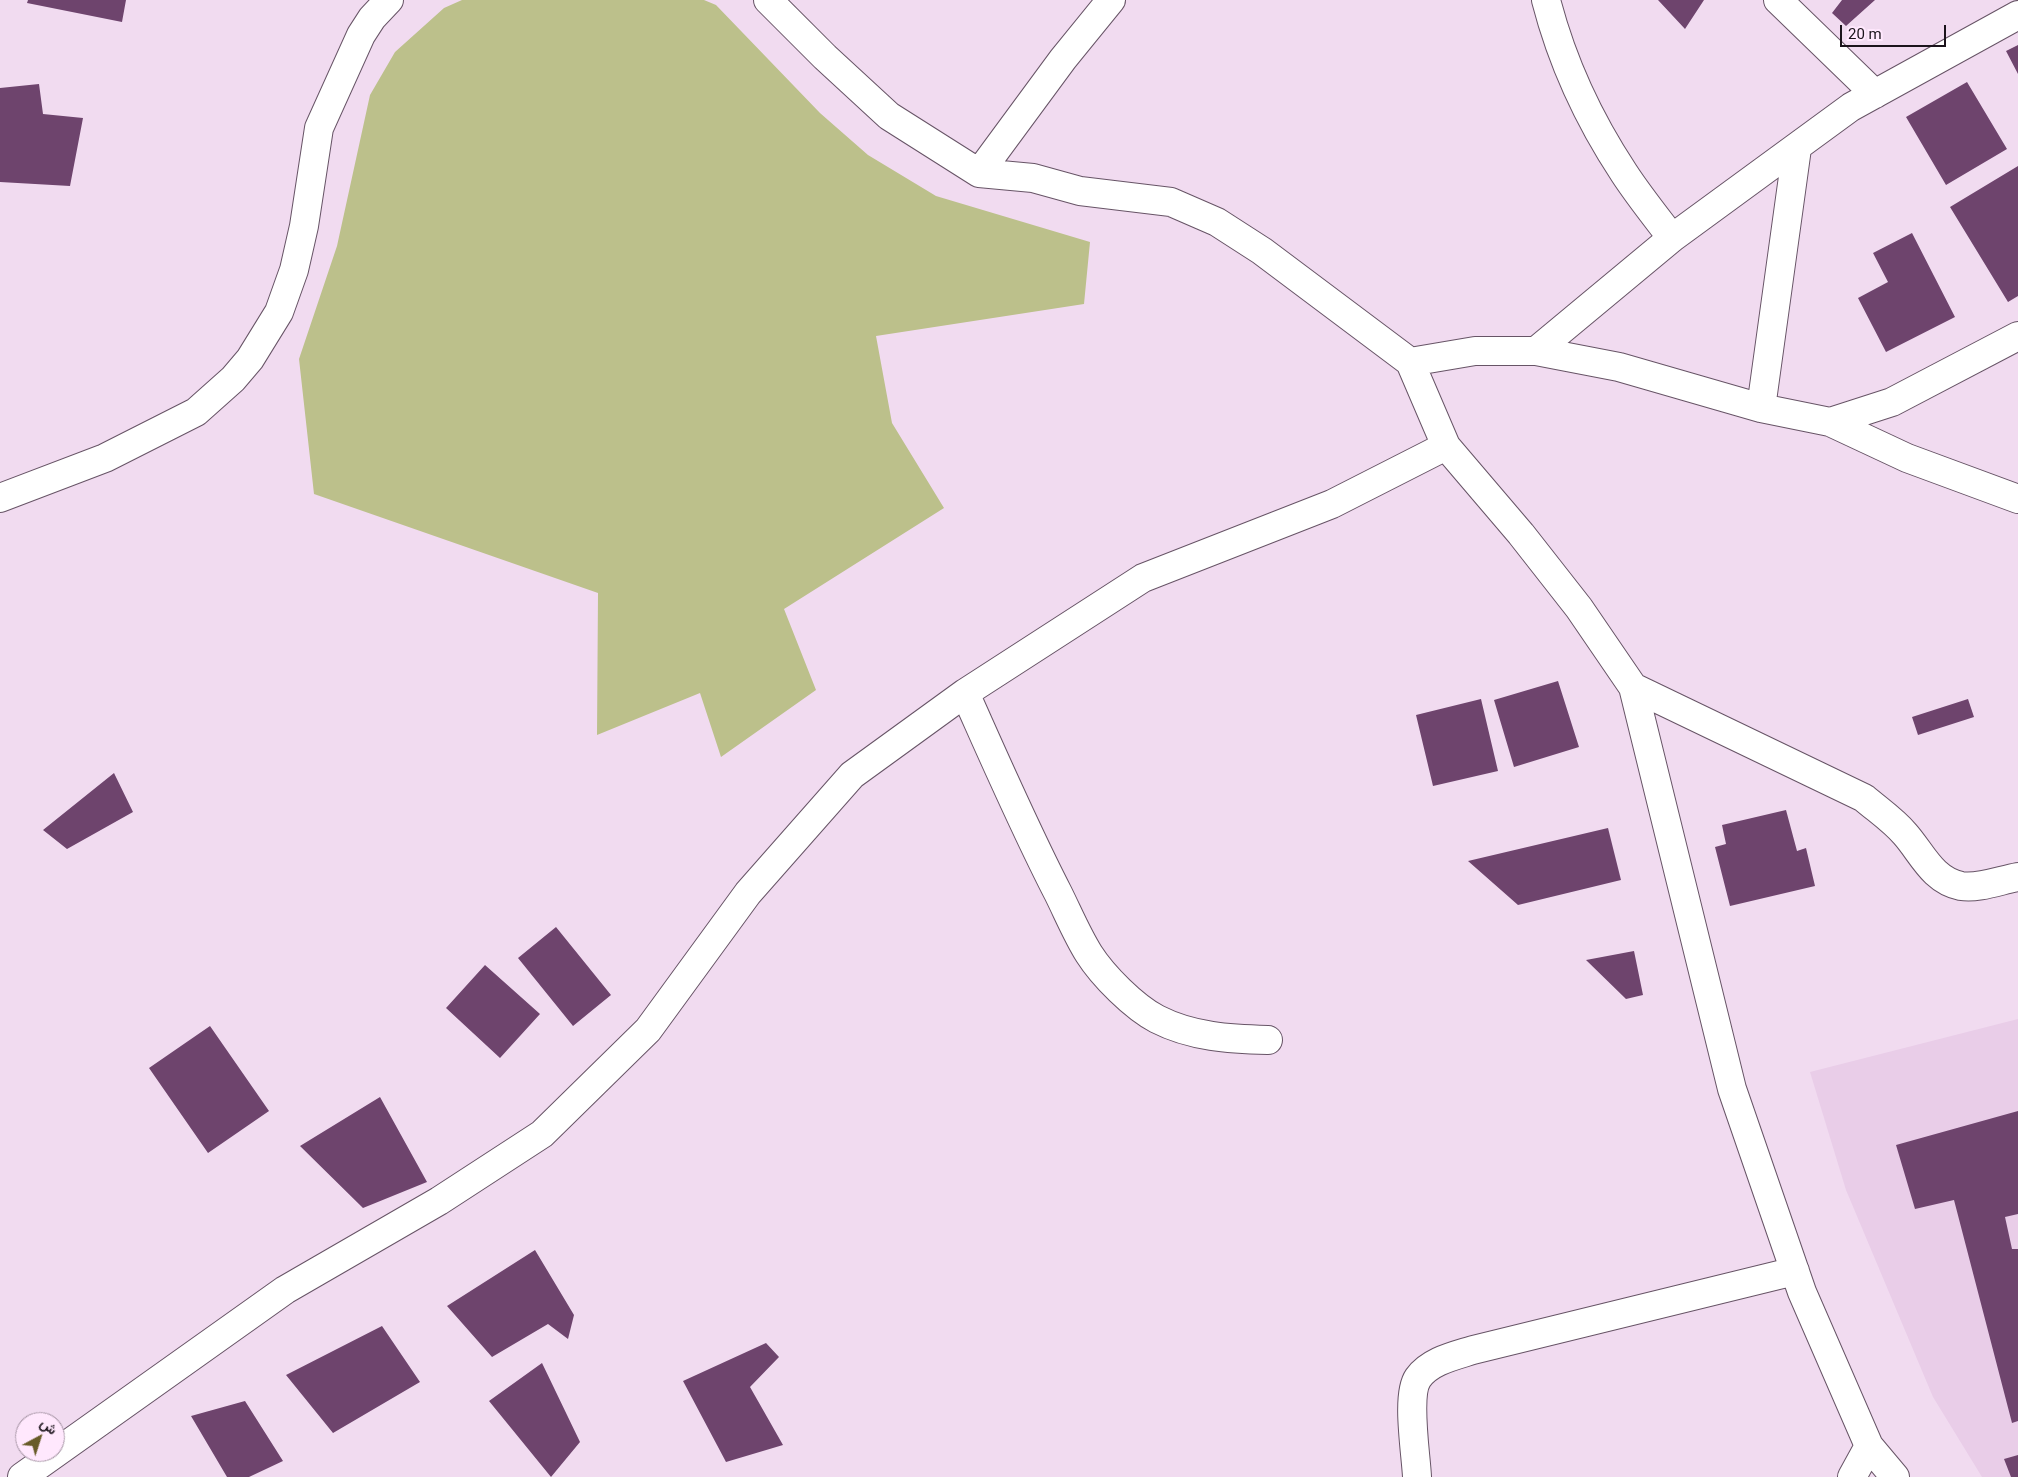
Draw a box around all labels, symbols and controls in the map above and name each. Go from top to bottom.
scale bar [1843,15,1949,47]
text: 20 m [1848,25,1882,43]
north arrow [15,1412,65,1462]
text: ش [37,1415,61,1438]

